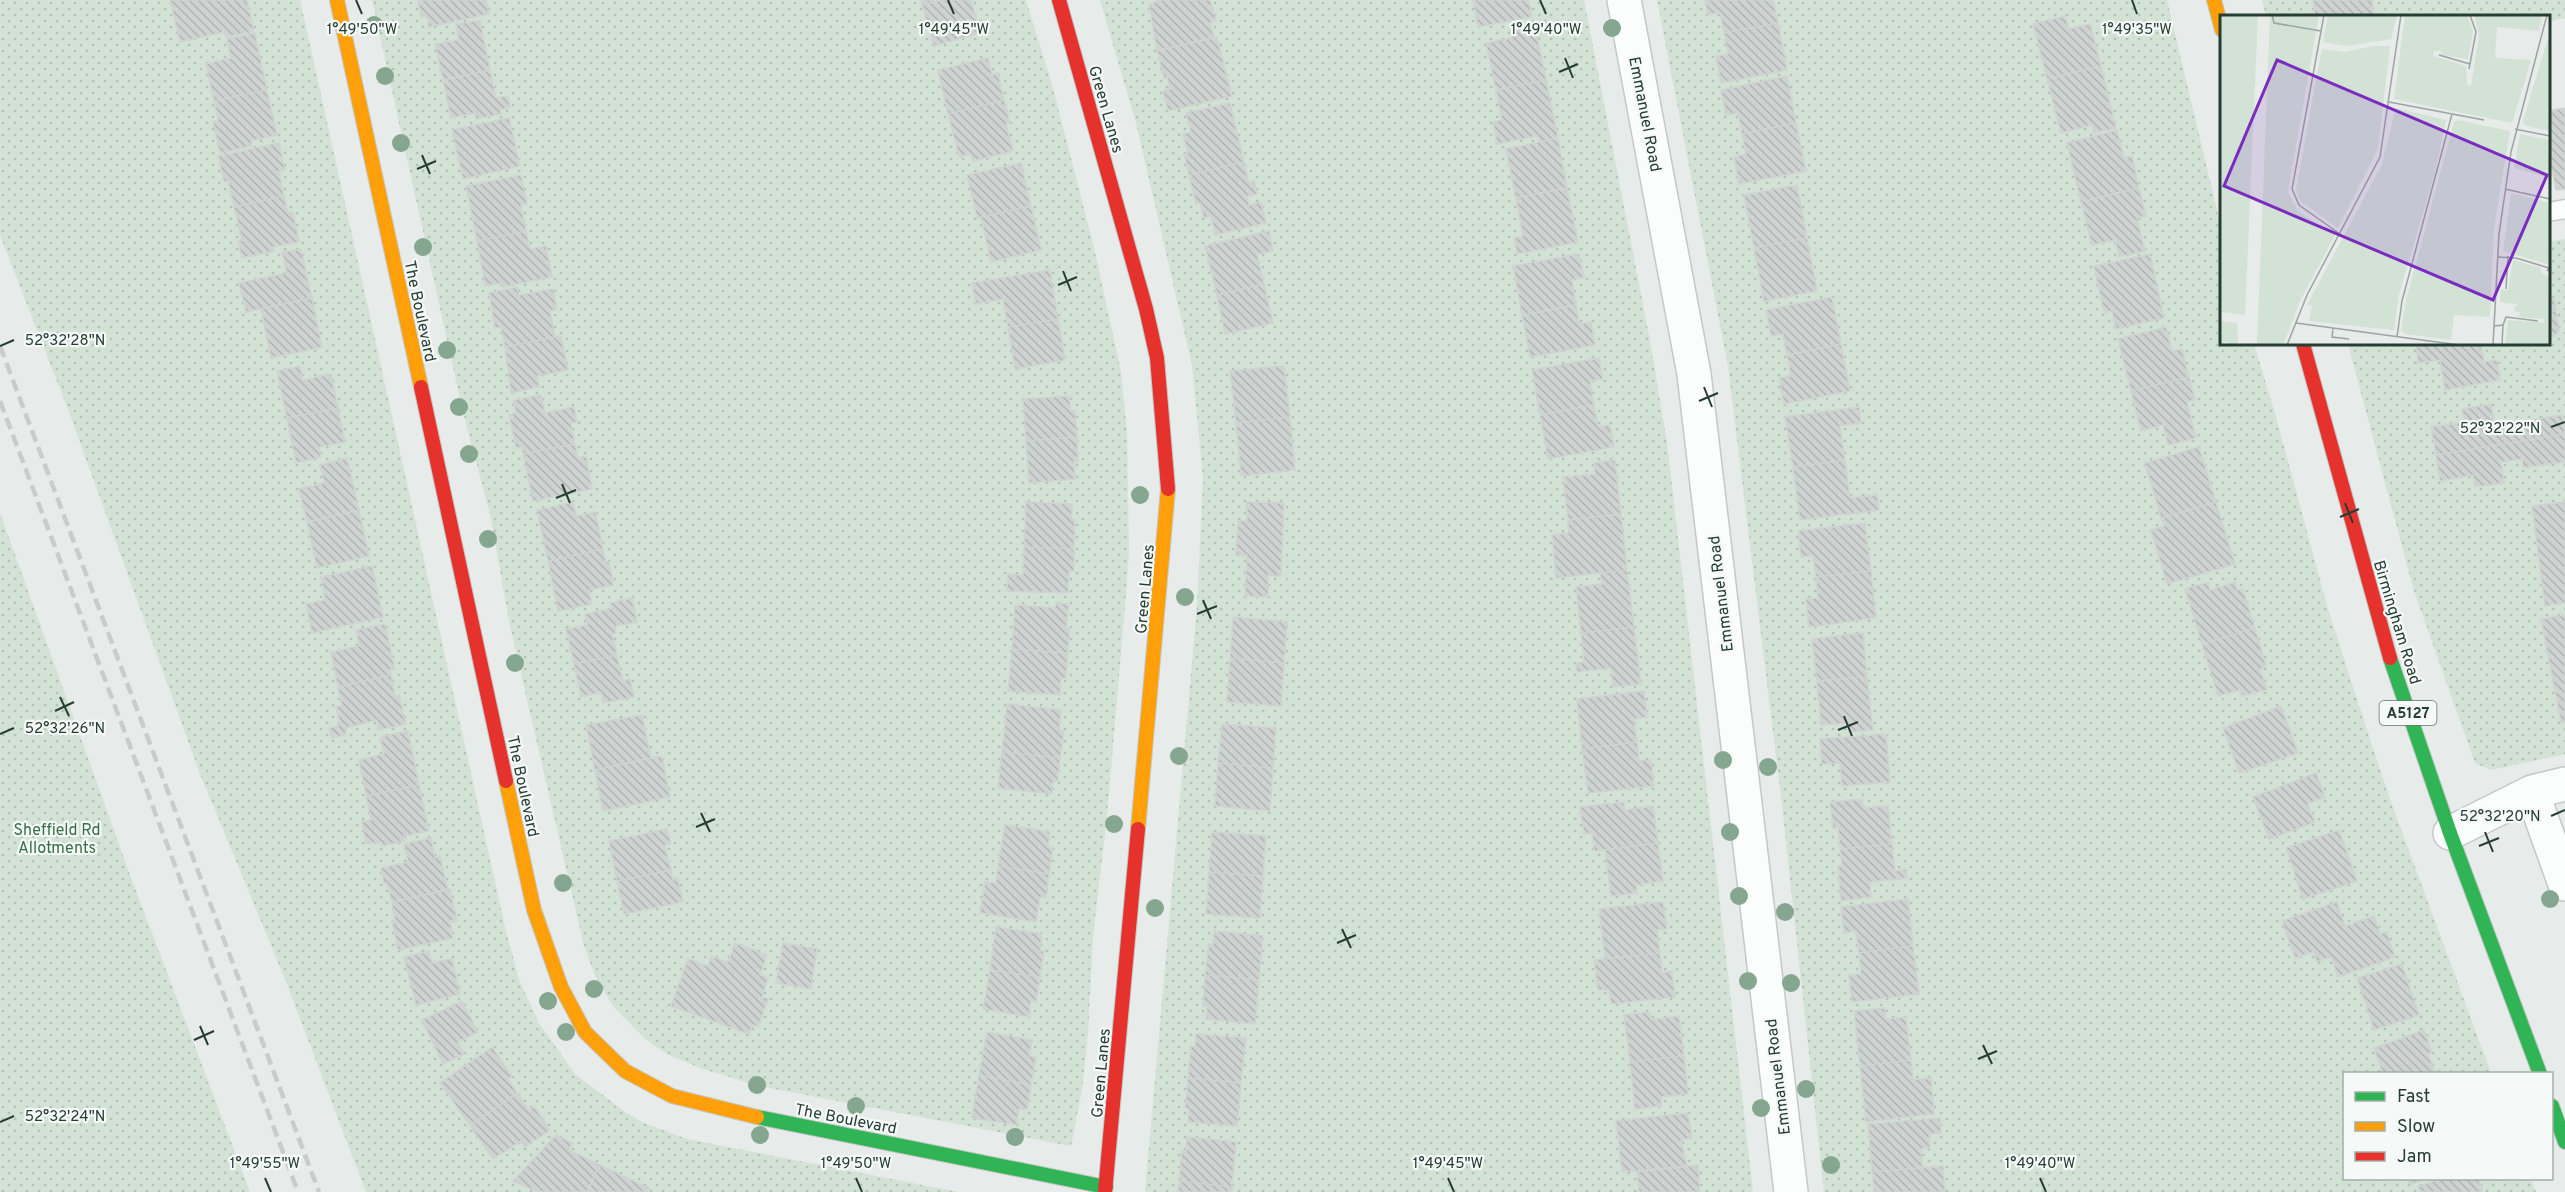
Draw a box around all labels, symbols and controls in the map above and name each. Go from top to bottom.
inset map [2220,15,2550,345]
text: 1°49'50"W [327,21,397,40]
text: 1°49'45"W [919,21,989,40]
text: 1°49'40"W [1511,21,1581,40]
text: 1°49'35"W [2102,21,2172,40]
street label: Emmanuel Road [1623,55,1665,174]
street label: Green Lanes [1083,64,1127,156]
street label: The Boulevard [399,259,440,364]
text: 52°32'28"N [25,332,105,351]
text: 52°32'22"N [2460,420,2540,439]
street label: Emmanuel Road [1705,534,1739,653]
street label: Green Lanes [1132,543,1160,635]
street label: Birmingham Road [2368,558,2424,687]
road number: A5127 [2380,701,2436,725]
text: 52°32'26"N [25,720,105,739]
street label: The Boulevard [502,734,543,839]
text: 52°32'20"N [2459,808,2541,827]
park label: Sheffield Rd Allotments [13,821,101,859]
street label: Emmanuel Road [1762,1017,1796,1136]
street label: Green Lanes [1088,1027,1116,1119]
legend [2343,1072,2553,1180]
text: Fast [2397,1086,2430,1109]
street label: The Boulevard [793,1100,898,1140]
text: 52°32'24"N [25,1108,105,1127]
text: Slow [2397,1116,2435,1139]
text: Jam [2397,1146,2432,1169]
text: 1°49'55"W [230,1155,300,1174]
text: 1°49'50"W [821,1155,891,1174]
text: 1°49'45"W [1413,1155,1483,1174]
text: 1°49'40"W [2005,1155,2075,1174]

